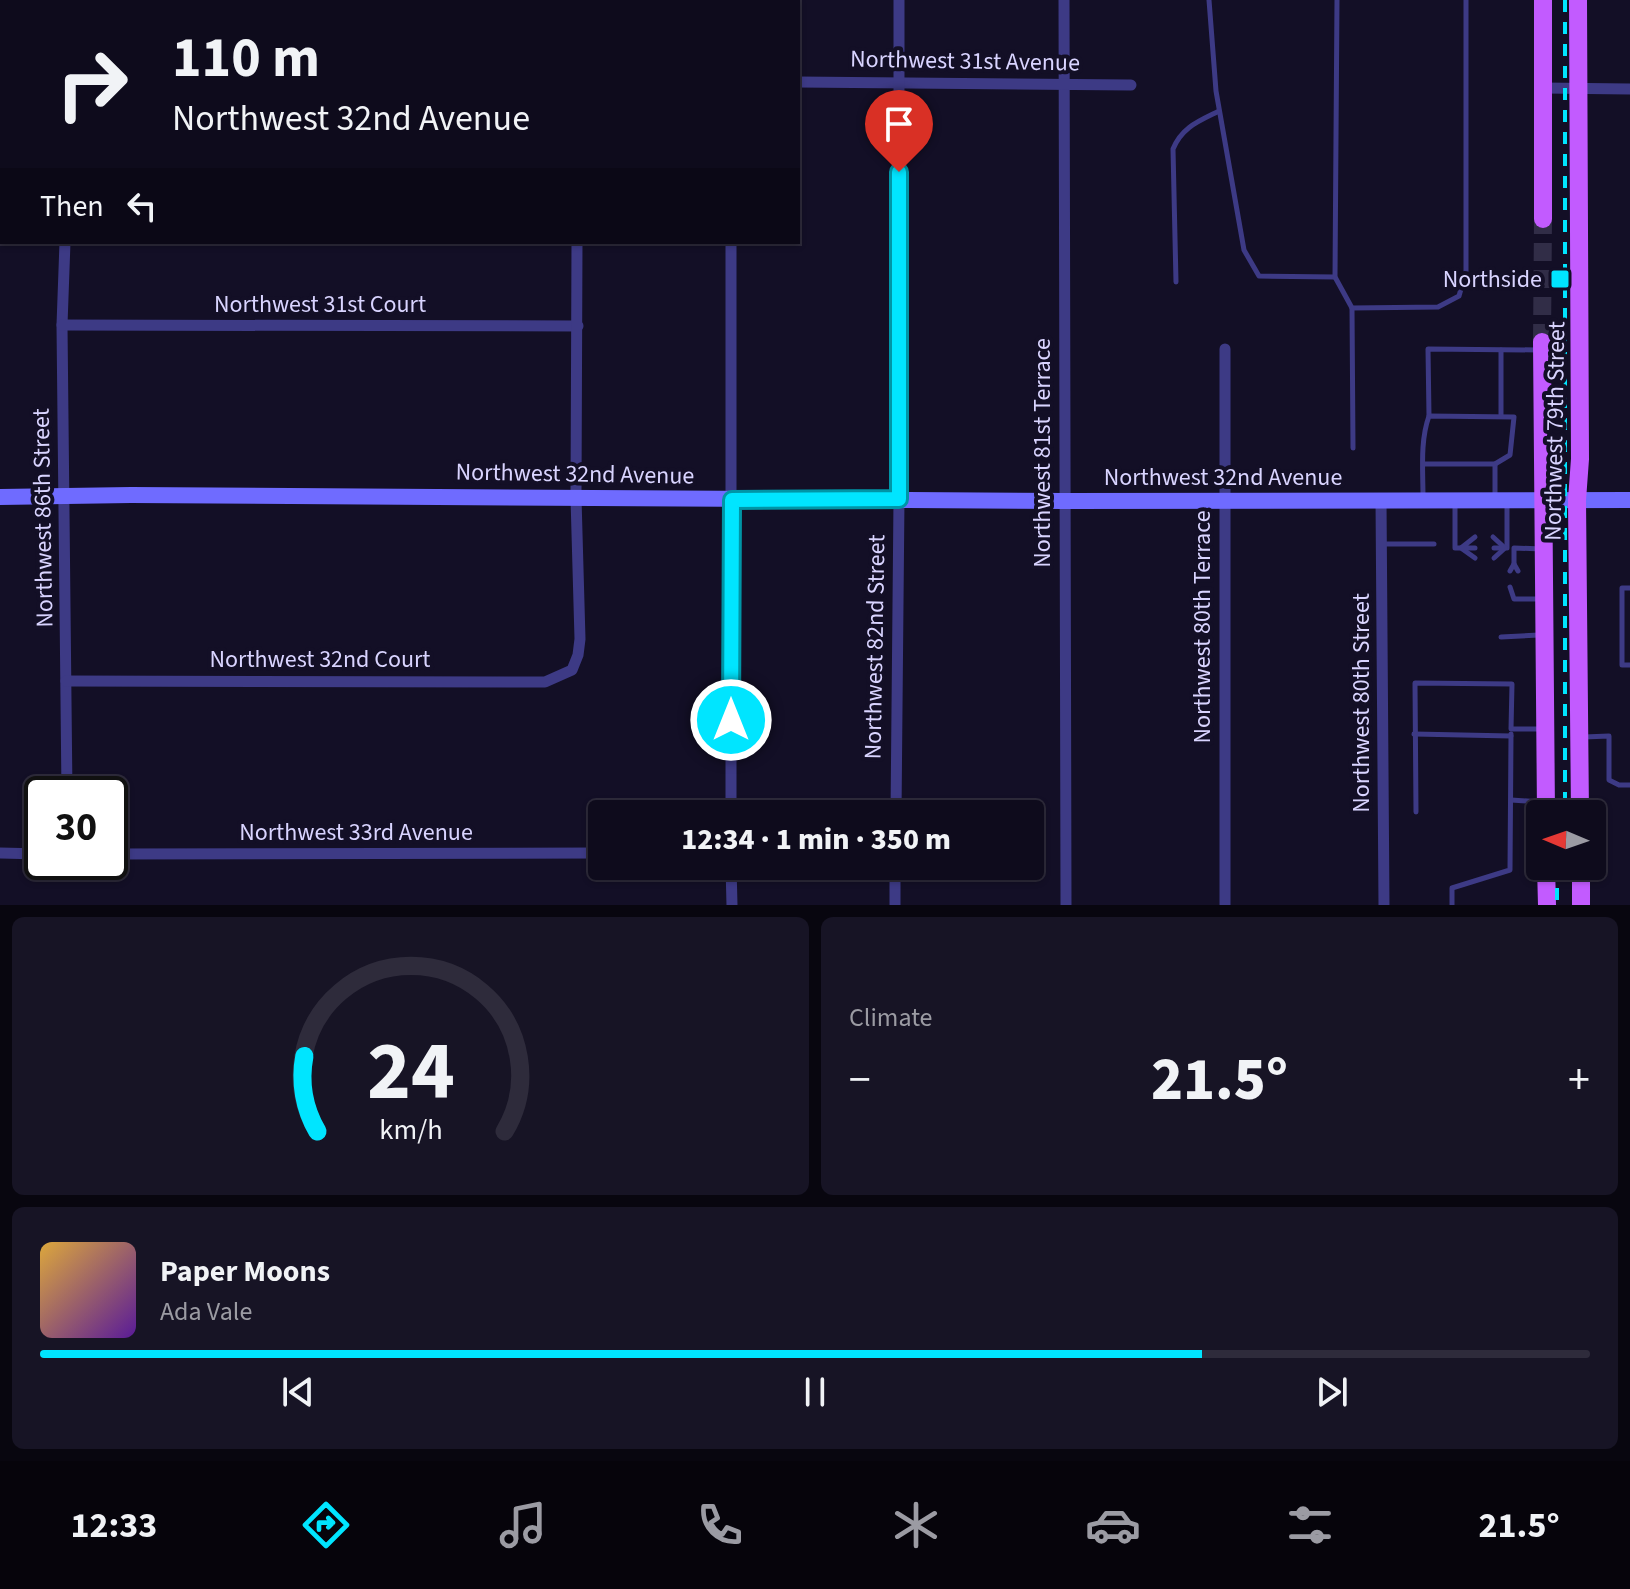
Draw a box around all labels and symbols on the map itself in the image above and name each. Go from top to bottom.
street label: Northwest 31st Avenue [850,41,1080,81]
pin [865,90,933,172]
place label: Northside [1443,262,1542,297]
marker: Northside [1549,268,1571,290]
street label: Northwest 31st Court [214,287,426,322]
street label: Northwest 79th Street [1536,321,1574,541]
street label: Northwest 81st Terrace [1025,338,1060,568]
street label: Northwest 86th Street [24,408,62,628]
street label: Northwest 32nd Avenue [455,454,695,494]
street label: Northwest 32nd Avenue [1104,460,1342,495]
street label: Northwest 80th Terrace [1185,510,1220,744]
street label: Northwest 82nd Street [856,534,894,760]
street label: Northwest 80th Street [1344,593,1379,813]
street label: Northwest 32nd Court [210,642,430,677]
position arrow [689,678,773,762]
speed limit sign: 30 [24,776,128,880]
north arrow [1526,800,1606,880]
street label: Northwest 33rd Avenue [239,815,473,850]

